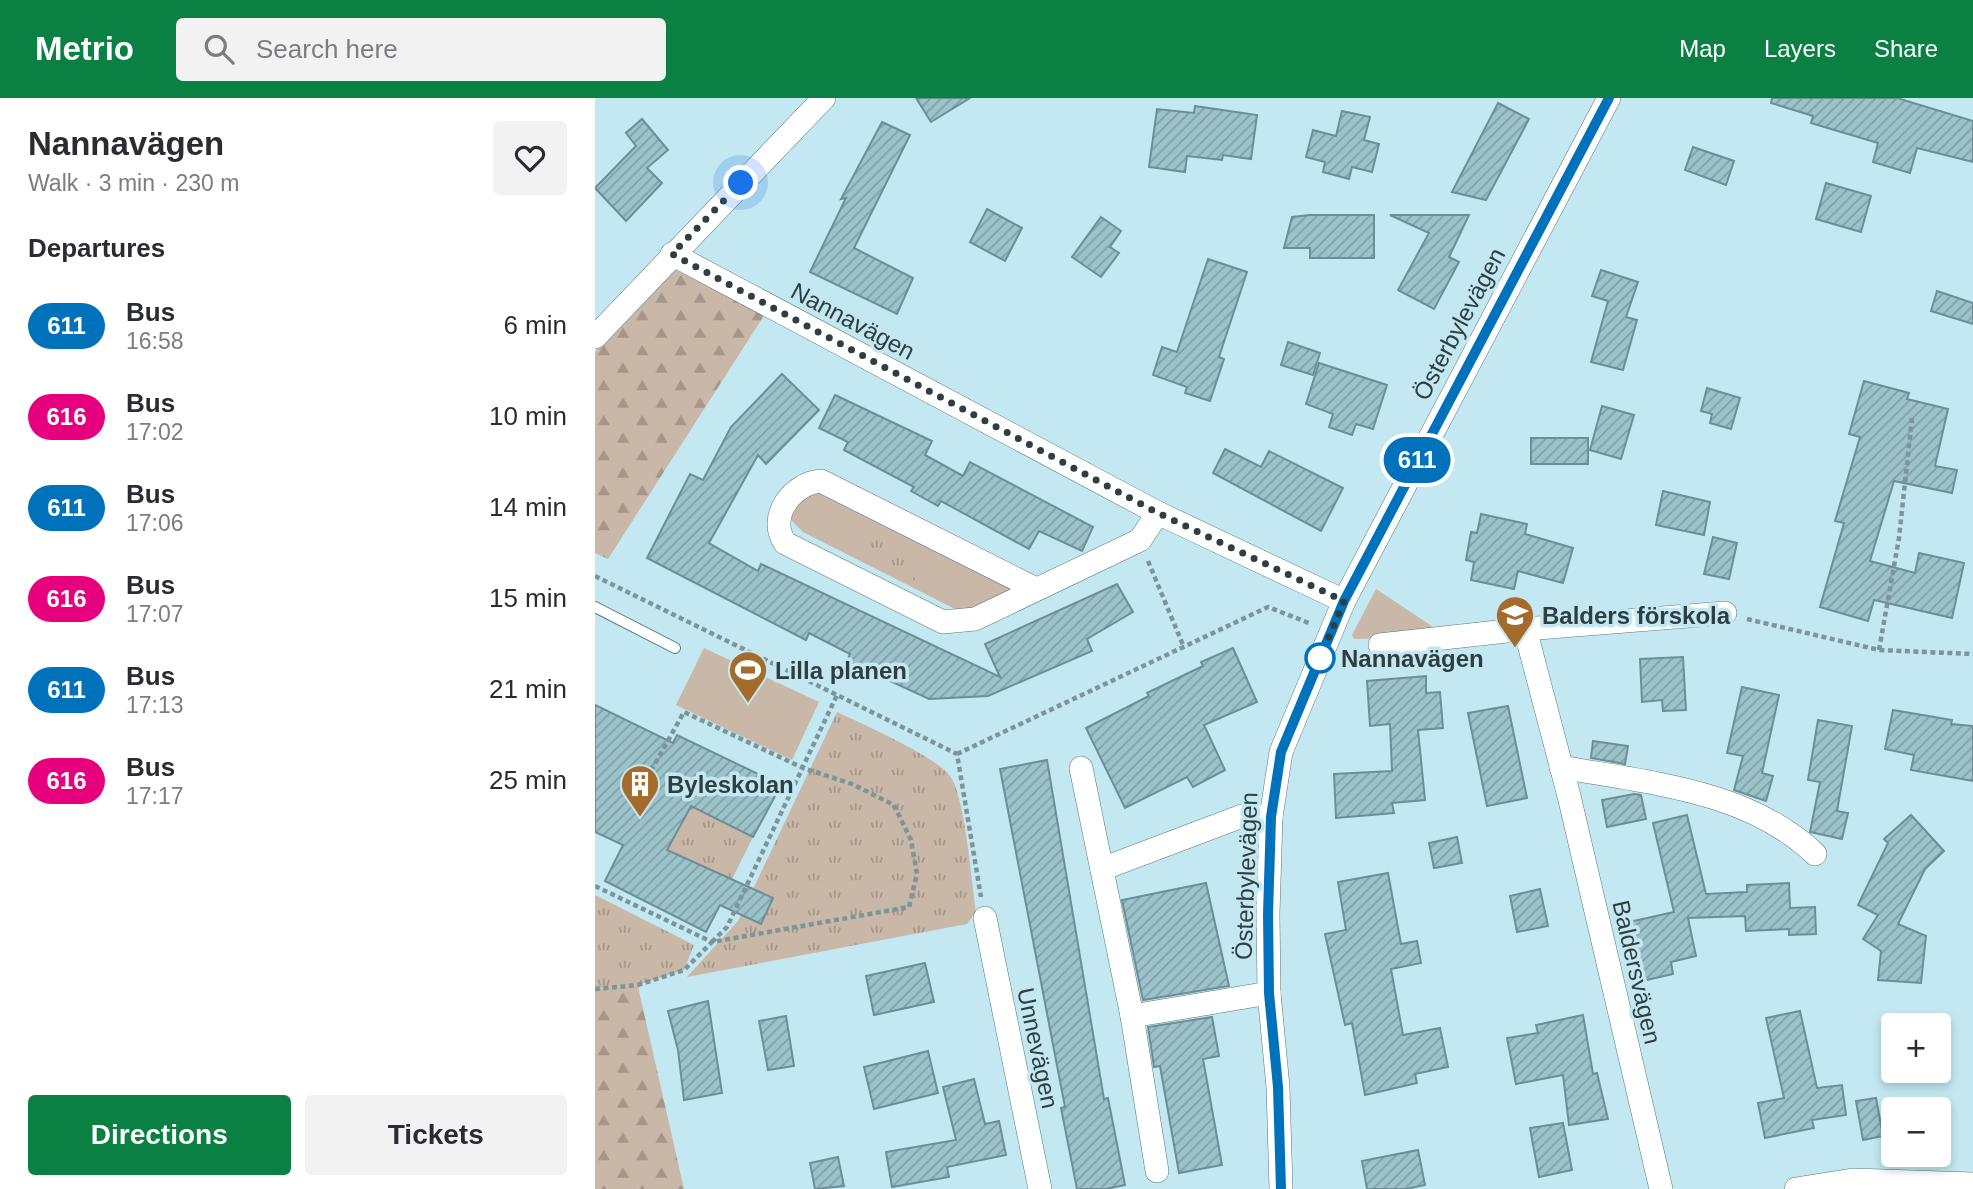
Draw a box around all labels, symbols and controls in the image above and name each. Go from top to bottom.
search box [176,18,666,81]
text: Metrio [35,30,134,67]
icon: search [200,30,238,68]
text: Search here [256,34,398,64]
text: Map [1679,35,1726,62]
text: Layers [1764,35,1836,62]
text: Share [1874,35,1938,62]
button: heart [493,121,567,195]
text: Nannavägen [28,125,224,162]
your location [723,165,758,200]
text: Walk · 3 min · 230 m [28,170,239,196]
text: Departures [28,233,165,263]
street label: Österbylevägen [1408,243,1510,405]
street label: Nannavägen [787,277,919,365]
text: Bus [126,297,175,327]
text: 6 min [503,310,567,340]
text: 611 [47,312,86,339]
text: 16:58 [126,328,184,354]
text: Bus [126,388,175,418]
text: 10 min [489,401,567,431]
text: 616 [46,403,87,430]
text: 17:02 [126,419,184,445]
line badge: 611 [1377,437,1457,483]
text: 611 [1398,446,1436,473]
text: Bus [126,479,175,509]
text: 14 min [489,492,567,522]
text: 611 [47,494,86,521]
text: 17:06 [126,510,184,536]
text: Bus [126,570,175,600]
text: 15 min [489,583,567,613]
text: 616 [46,585,87,612]
school or university icon: Balders förskola [1494,594,1536,649]
text: 17:07 [126,601,184,627]
place label: Balders förskola [1542,602,1731,629]
marker: Nannavägen [1305,643,1335,673]
place label: Nannavägen [1341,645,1484,672]
sports icon: Lilla planen [727,649,769,704]
place label: Lilla planen [775,657,907,684]
text: Bus [126,661,175,691]
text: 21 min [489,674,567,704]
text: 611 [47,676,86,703]
text: 17:13 [126,692,184,718]
text: Bus [126,752,175,782]
building icon: Byleskolan [619,763,661,818]
text: 25 min [489,765,567,795]
text: 616 [46,767,87,794]
place label: Byleskolan [667,771,794,798]
text: 17:17 [126,783,184,809]
street label: Österbylevägen [1230,792,1262,960]
street label: Baldersvägen [1607,897,1667,1047]
street label: Unnevägen [1012,985,1064,1111]
map controls [1881,1013,1951,1167]
button: + [1881,1013,1951,1083]
button: Directions [28,1095,291,1175]
button: Tickets [305,1095,567,1175]
button: − [1881,1097,1951,1167]

